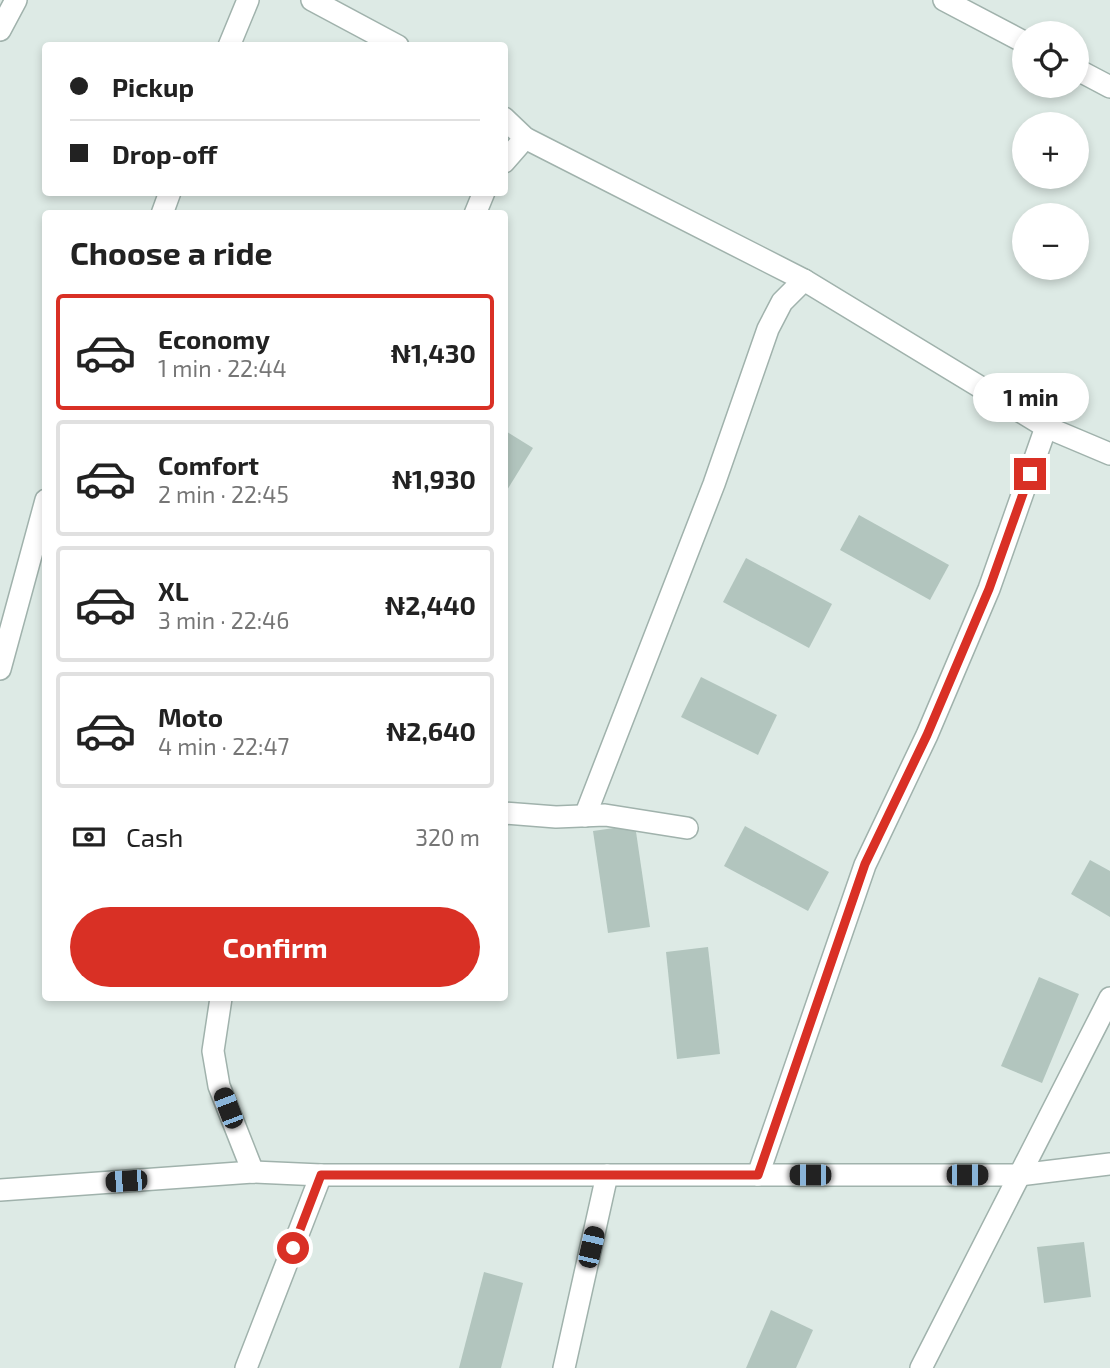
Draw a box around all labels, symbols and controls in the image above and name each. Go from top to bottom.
map controls [1012,21,1089,280]
button: locate [1012,21,1089,98]
text: Pickup [112,71,194,102]
button: + [1012,112,1089,189]
text: Drop-off [112,138,217,169]
button: − [1012,203,1089,280]
text: Choose a ride [70,233,273,271]
icon: car [74,321,137,384]
text: Economy [158,323,270,354]
text: ₦1,430 [391,337,476,368]
text: 1 min · 22:44 [158,354,287,382]
callout: 1 min [972,372,1088,421]
text: 1 min [1003,383,1059,411]
icon: car [74,447,137,510]
text: Comfort [158,449,259,480]
route end [1014,458,1046,490]
text: ₦1,930 [392,463,476,494]
text: 2 min · 22:45 [158,480,289,508]
icon: car [74,573,137,636]
text: XL [158,575,189,606]
text: ₦2,440 [385,589,476,620]
text: 3 min · 22:46 [158,606,289,634]
icon: car [74,699,137,762]
text: Moto [158,701,223,732]
text: ₦2,640 [386,715,476,746]
text: 4 min · 22:47 [158,732,289,760]
icon: cash [70,818,108,856]
text: Cash [126,821,183,852]
text: 320 m [415,823,480,851]
button: Confirm [70,907,480,987]
car [211,1085,246,1131]
car [790,1165,832,1186]
car [947,1165,989,1186]
car [105,1169,148,1193]
car [577,1224,606,1270]
route start [277,1232,309,1264]

